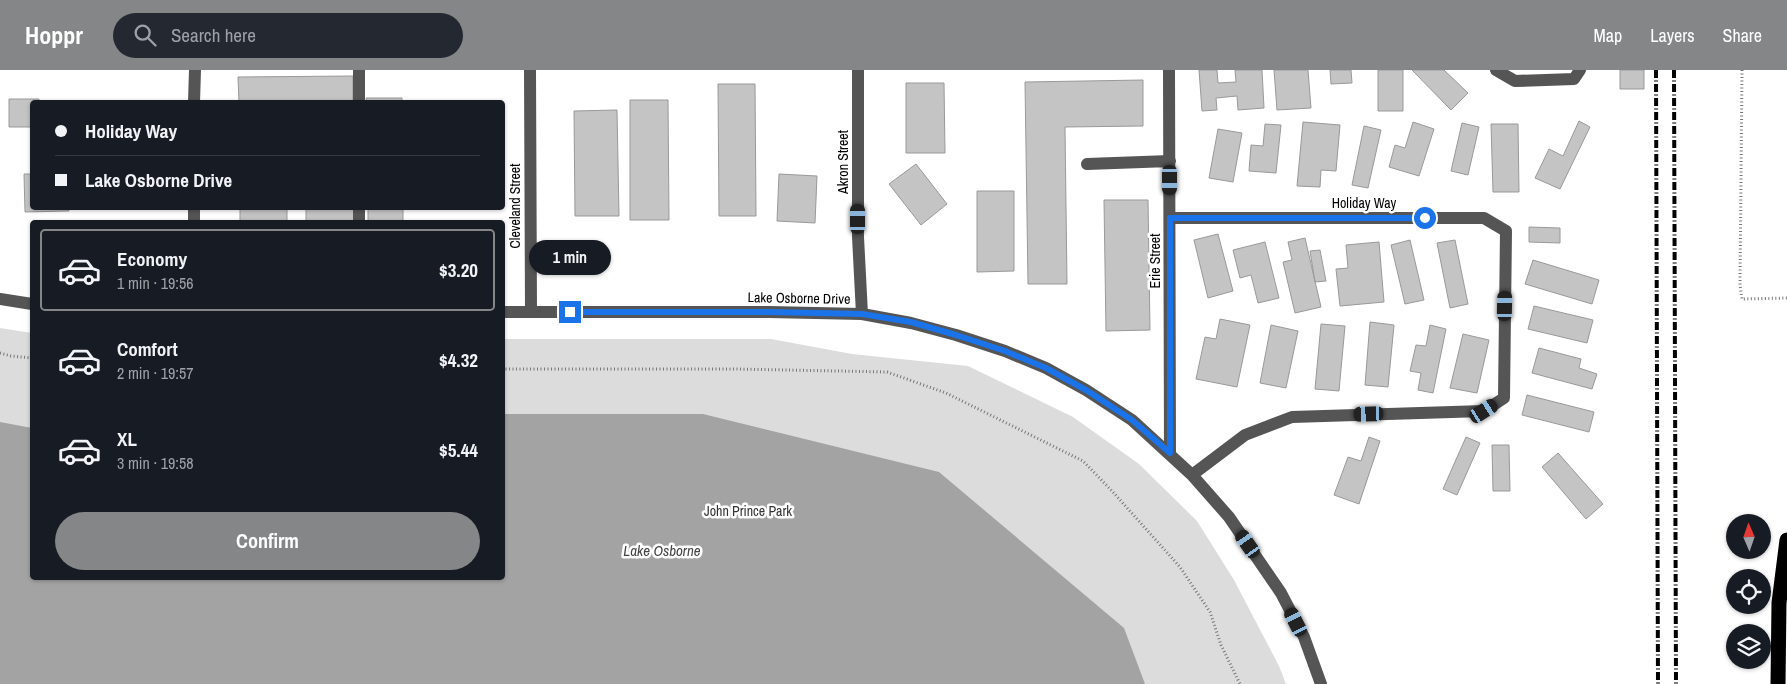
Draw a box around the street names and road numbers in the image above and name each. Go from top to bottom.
street label: Akron Street [834,130,852,195]
street label: Cleveland Street [506,164,524,248]
street label: Holiday Way [1332,194,1397,212]
street label: Erie Street [1146,234,1164,288]
street label: Lake Osborne Drive [747,288,851,308]

